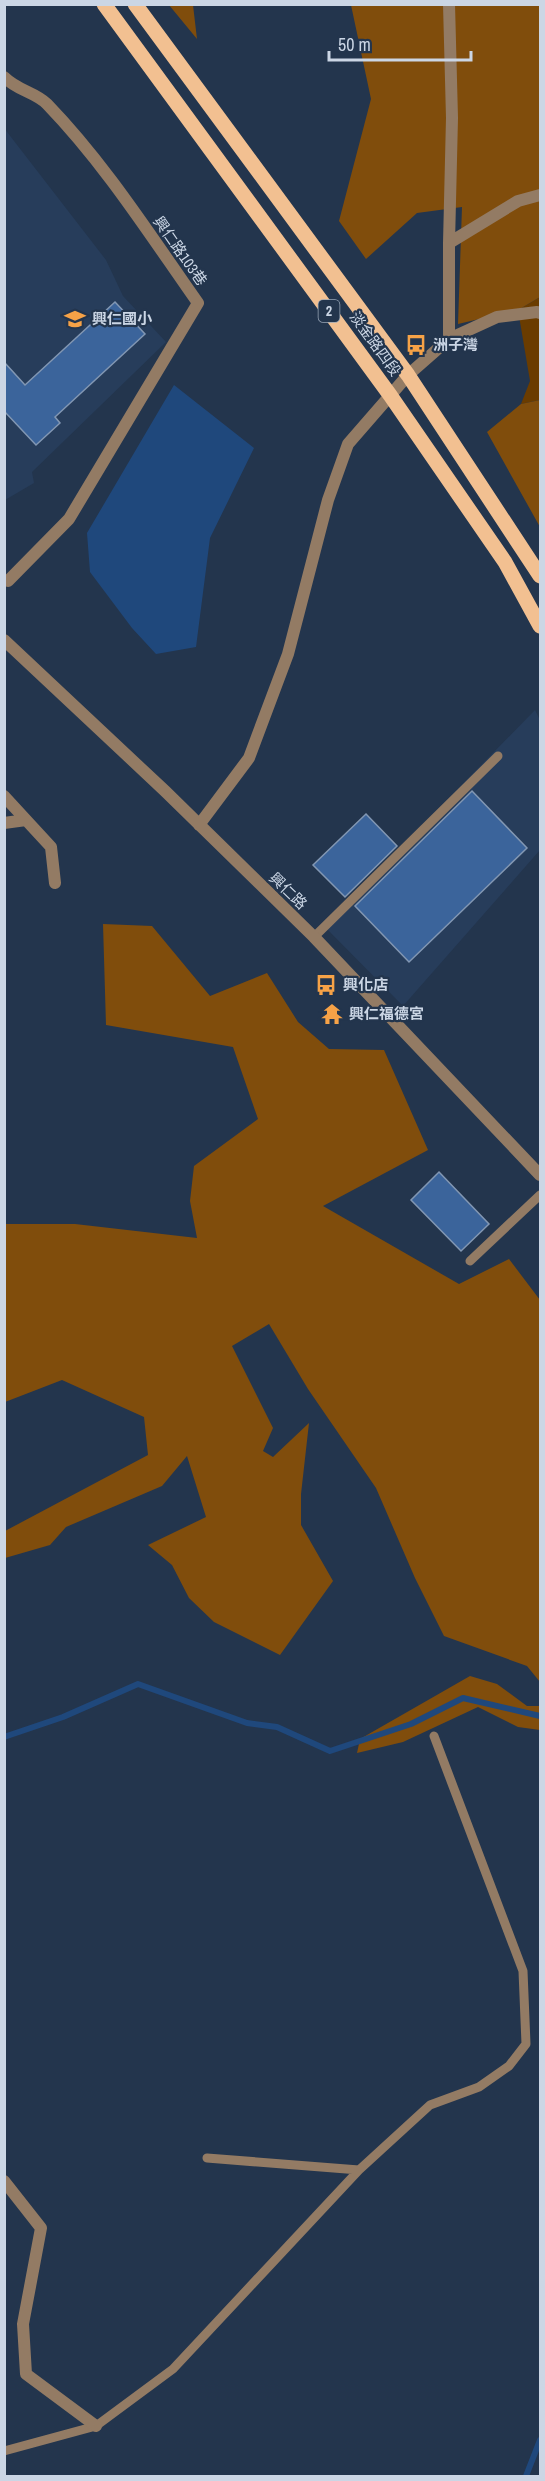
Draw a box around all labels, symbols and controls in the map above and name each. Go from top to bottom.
scale bar [329,24,472,62]
text: 50 m [338,32,371,57]
street label: 興仁路103巷 [149,212,212,290]
road number: 2 [318,300,340,322]
school or university icon: 興仁國小 [63,307,87,331]
street label: 淡金路四段 [345,307,406,380]
place label: 興仁國小 [92,308,153,329]
bus stop icon: 洲子灣 [404,333,428,357]
place label: 洲子灣 [433,334,478,355]
street label: 興仁路 [265,867,312,914]
bus stop icon: 興化店 [314,973,338,997]
place label: 興化店 [343,974,388,995]
temple icon: 興仁福德宮 [320,1002,344,1026]
place label: 興仁福德宮 [349,1003,424,1024]

